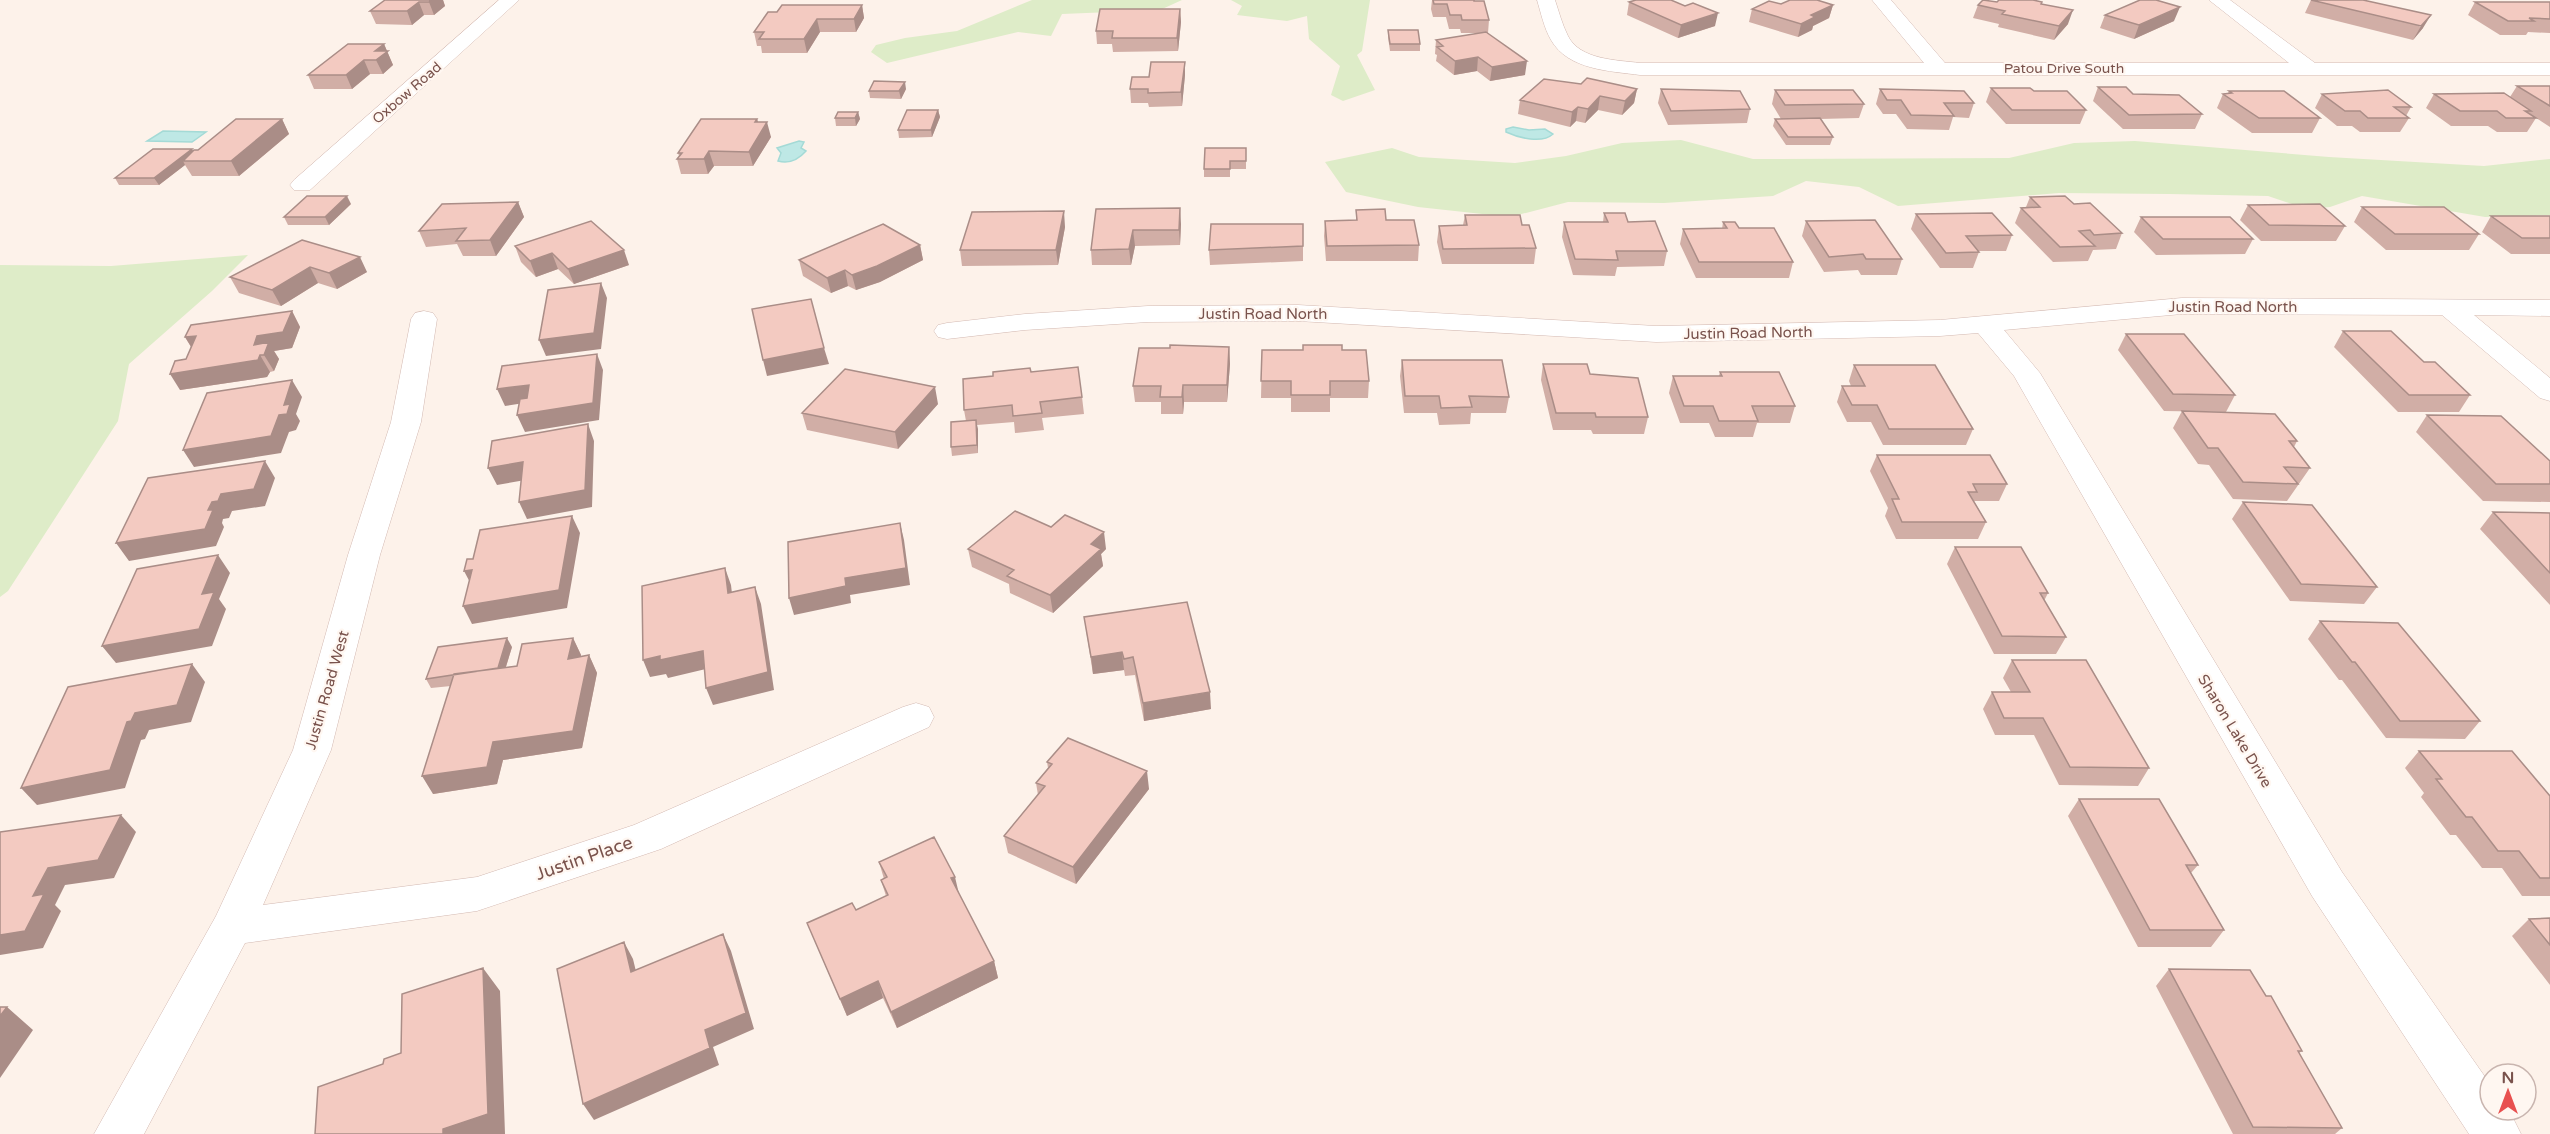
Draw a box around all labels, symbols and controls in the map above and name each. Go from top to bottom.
street label: Oxbow Road [369,58,445,128]
street label: Patou Drive South [2004,60,2124,77]
street label: Justin Road North [2169,298,2297,316]
street label: Justin Road North [1199,305,1327,323]
street label: Justin Road North [1683,323,1813,343]
street label: Justin Road West [301,628,353,752]
street label: Sharon Lake Drive [2194,671,2276,791]
street label: Justin Place [533,831,635,885]
north arrow [2478,1062,2538,1122]
text: N [2502,1068,2514,1088]

